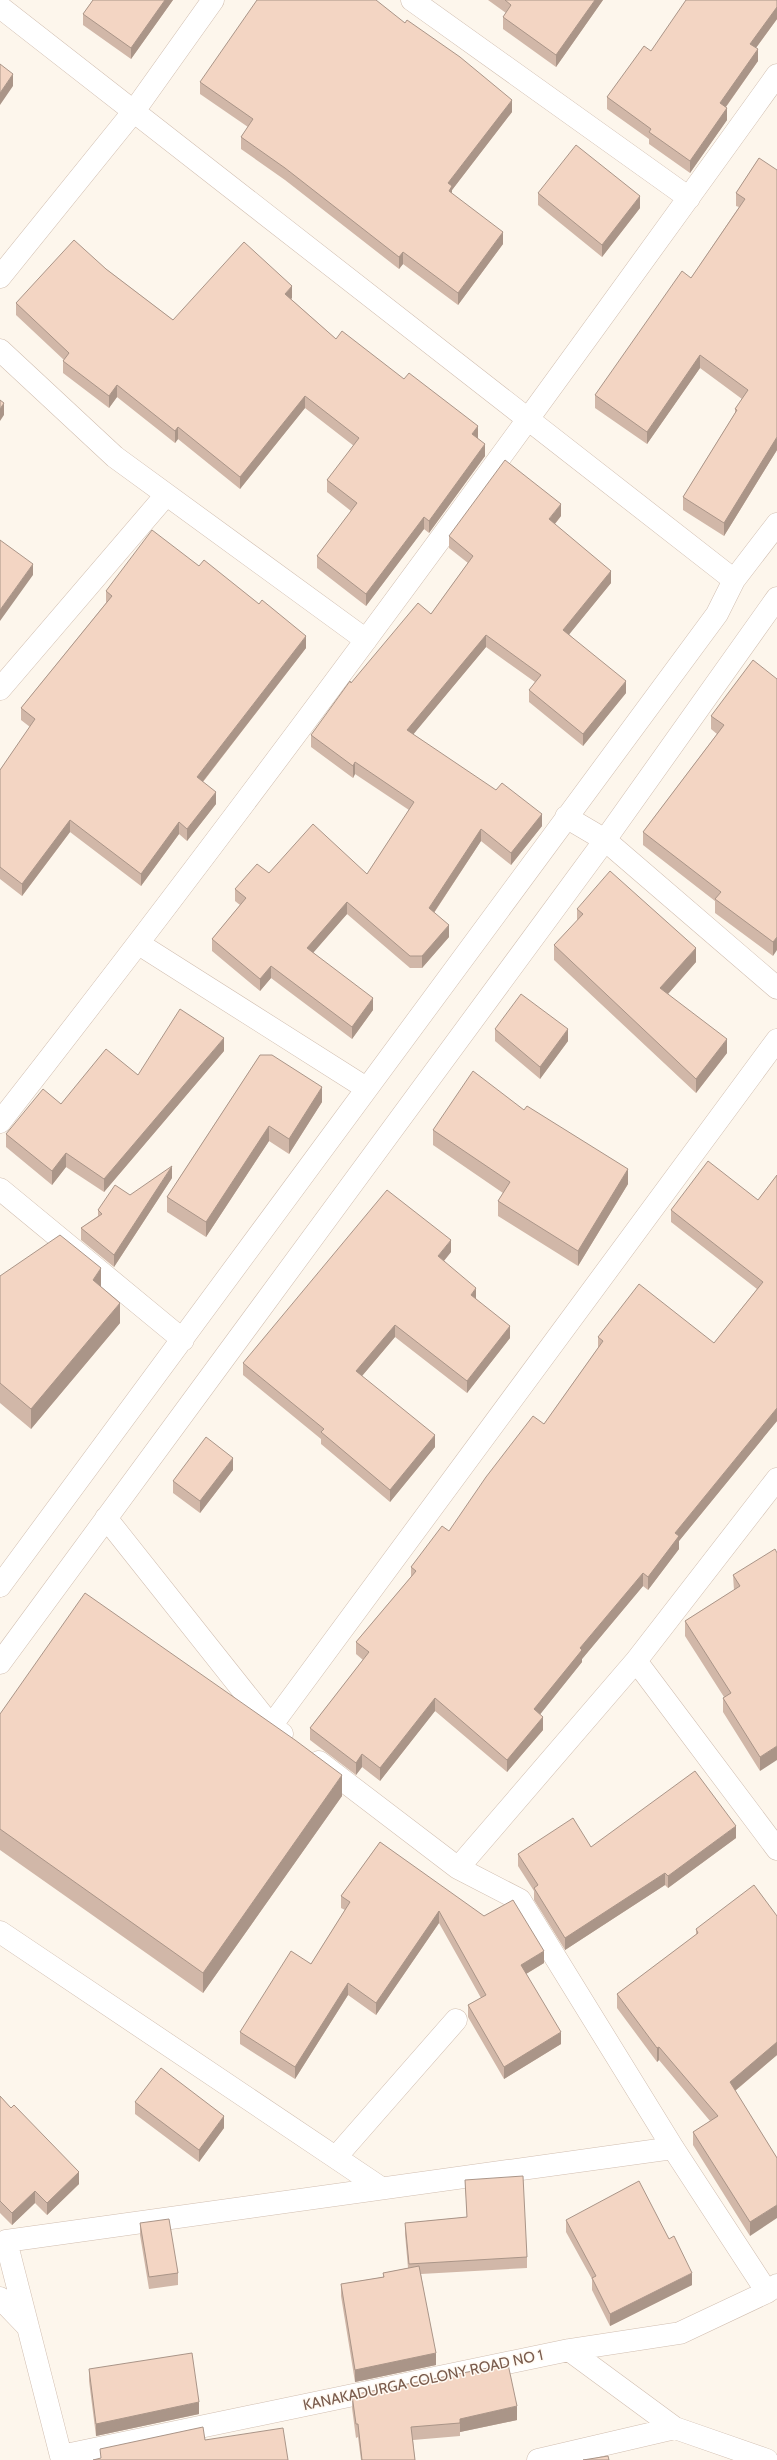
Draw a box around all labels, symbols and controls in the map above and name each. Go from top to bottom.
street label: KANAKADURGA COLONY ROAD NO 1 [301,2346,545,2414]

